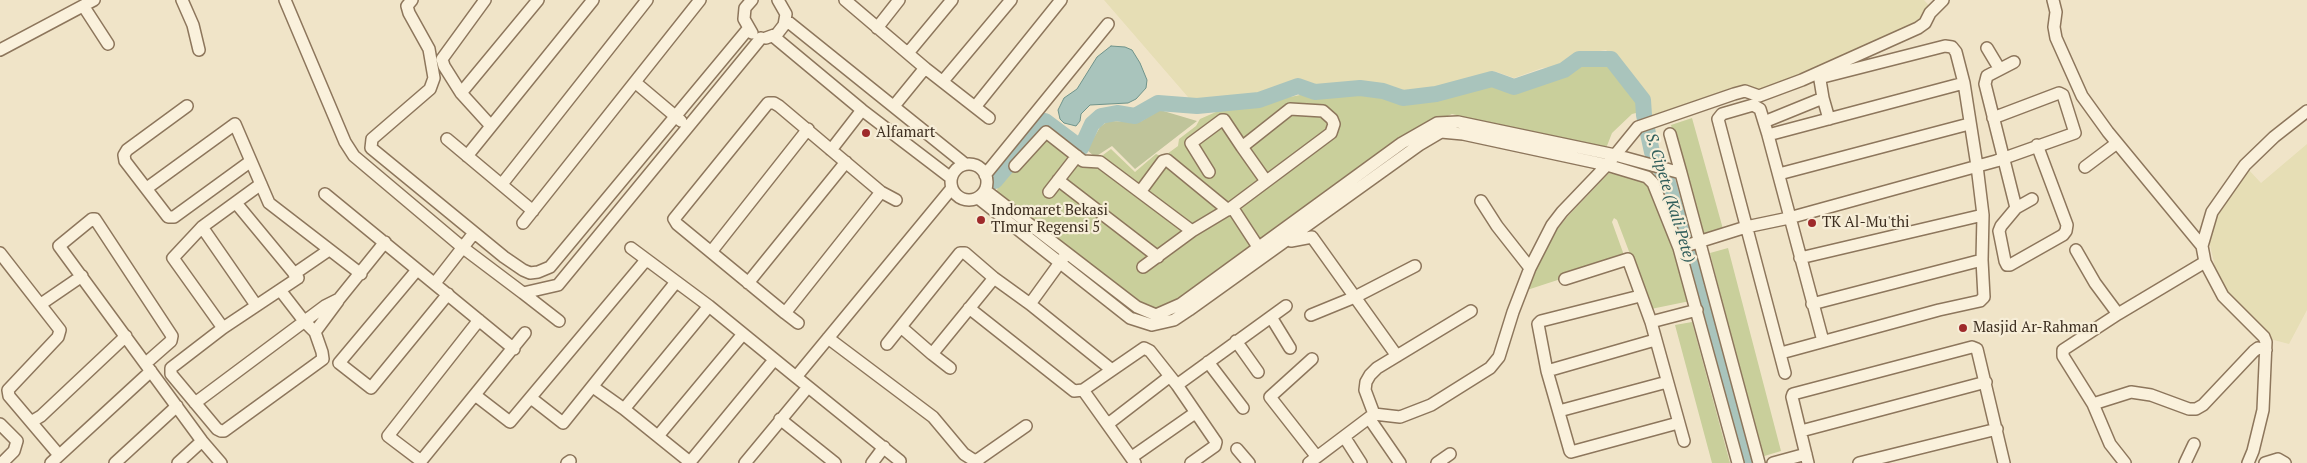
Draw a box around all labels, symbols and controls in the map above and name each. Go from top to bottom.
place label: Alfamart [876,124,935,142]
marker: Alfamart [860,127,872,139]
water label: S. Cipete (Kali Pete) [1641,131,1699,265]
place label: Indomaret Bekasi TImur Regensi 5 [991,202,1108,237]
marker: Indomaret Bekasi TImur Regensi 5 [975,214,987,226]
place label: TK Al-Mu'thi [1822,214,1910,232]
marker: TK Al-Mu'thi [1806,217,1818,229]
place label: Masjid Ar-Rahman [1973,319,2098,337]
marker: Masjid Ar-Rahman [1957,322,1969,334]

